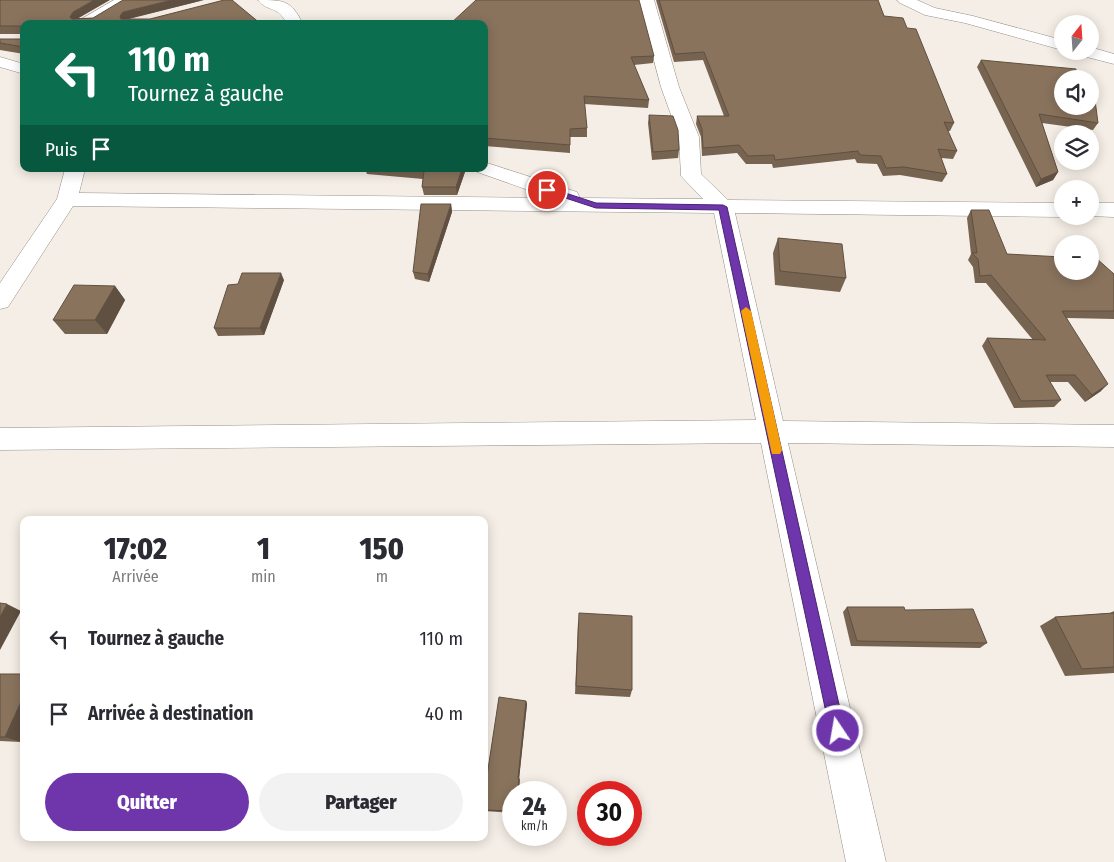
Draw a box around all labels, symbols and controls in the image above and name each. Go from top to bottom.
north arrow [1054,15,1099,60]
map controls [1054,15,1099,280]
text: 110 m [128,38,210,80]
icon: left [45,40,110,105]
button: sound [1054,70,1099,115]
text: Tournez à gauche [128,80,284,107]
button: layers [1054,125,1099,170]
icon: arrive [87,135,115,163]
text: Puis [45,138,77,161]
pin [526,169,568,211]
icon: arrive [533,176,561,204]
button: + [1054,180,1099,225]
button: − [1054,235,1099,280]
text: 17:02 [104,531,167,567]
text: 1 [257,531,270,567]
text: 150 [360,531,404,567]
text: Arrivée [112,567,159,586]
text: min [251,567,276,586]
text: m [376,567,388,586]
icon: left [45,625,73,653]
text: Tournez à gauche [88,627,224,650]
text: 110 m [419,627,463,650]
icon: arrive [45,700,73,728]
text: Arrivée à destination [88,702,254,725]
text: 40 m [425,702,463,725]
position arrow [811,704,863,756]
button: Quitter [45,773,249,831]
button: Partager [259,773,463,831]
speed limit sign: 30 [577,781,642,846]
text: 24 [523,792,546,822]
text: km/h [521,819,548,833]

